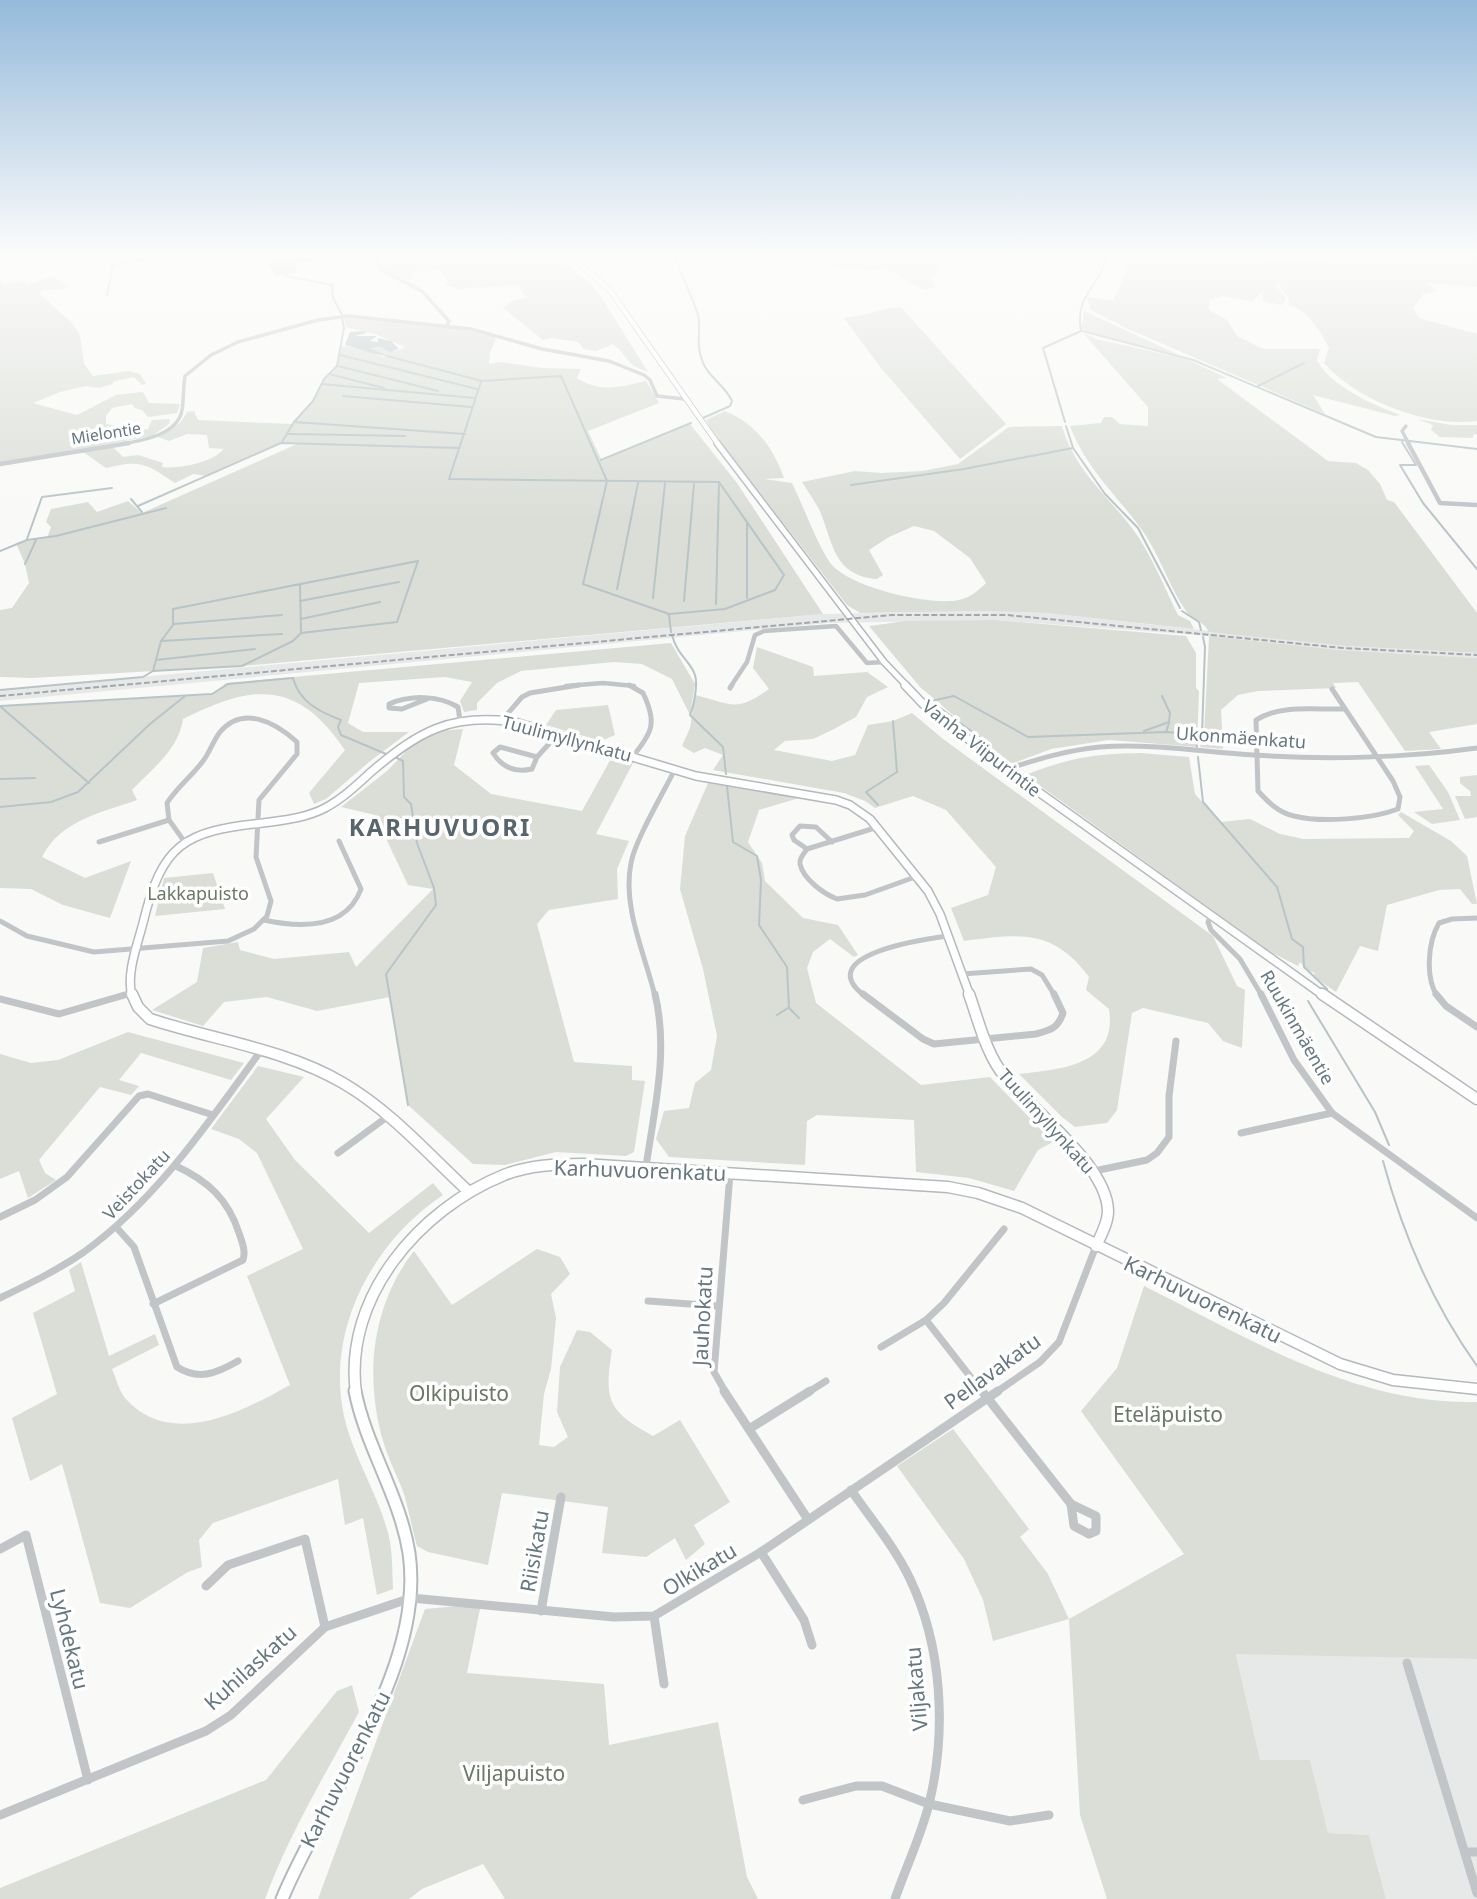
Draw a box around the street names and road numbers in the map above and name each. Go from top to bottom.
street label: Mielontie [70,417,142,449]
street label: Vanha Viipurintie [918,694,1046,802]
street label: Tuulimyllynkatu [499,709,635,767]
street label: Ukonmäenkatu [1175,720,1307,754]
street label: Ruukinmäentie [1256,965,1340,1089]
street label: Tuulimyllynkatu [993,1063,1101,1179]
street label: Veistokatu [97,1143,175,1225]
street label: Karhuvuorenkatu [553,1153,727,1187]
street label: Karhuvuorenkatu [1119,1249,1287,1349]
street label: Jauhokatu [685,1265,719,1369]
street label: Pellavakatu [938,1326,1046,1416]
street label: Riisikatu [513,1508,555,1594]
street label: Olkikatu [657,1536,741,1602]
street label: Lyhdekatu [44,1586,96,1692]
street label: Kuhilaskatu [198,1618,302,1716]
street label: Viljakatu [898,1646,934,1732]
street label: Karhuvuorenkatu [293,1686,397,1852]

